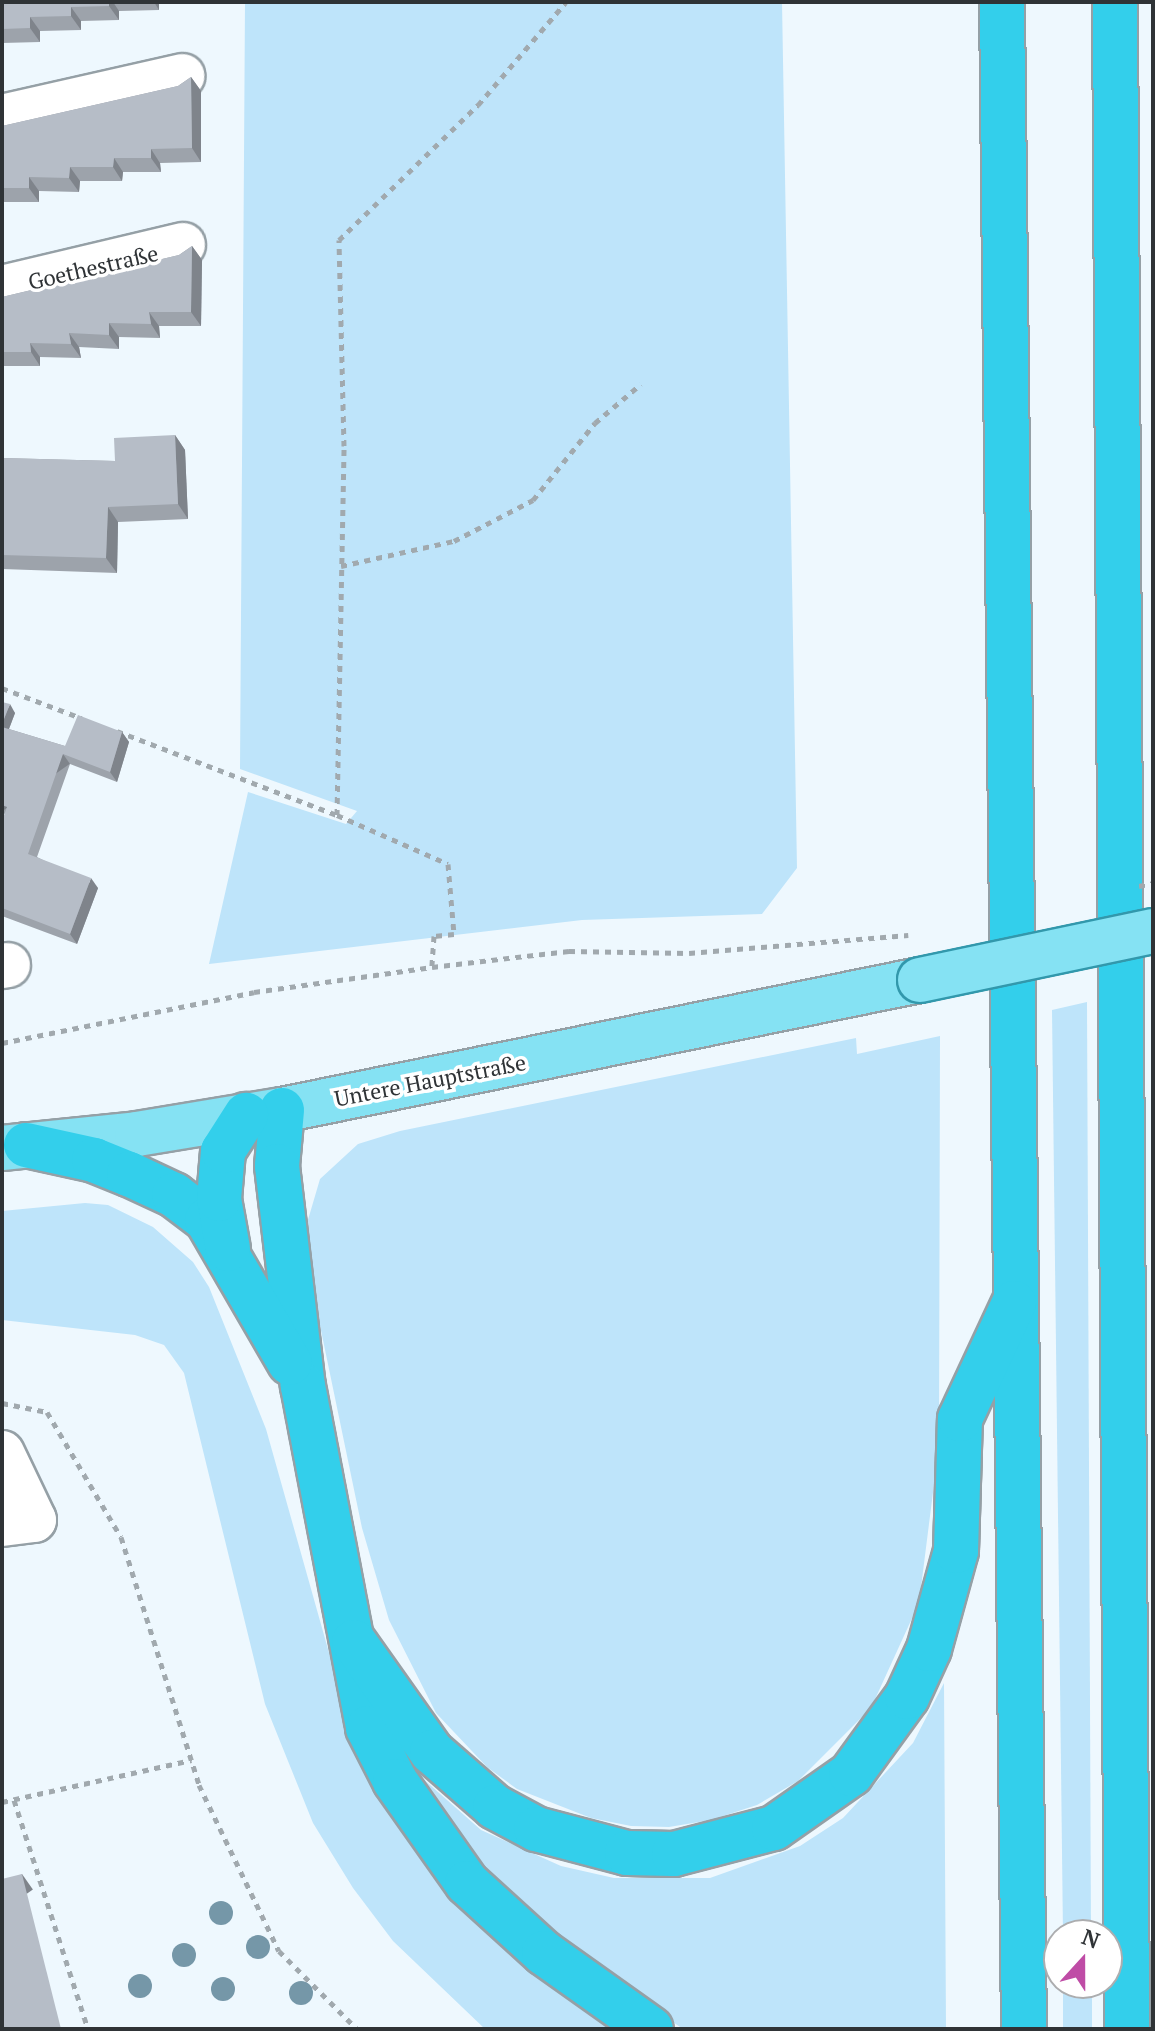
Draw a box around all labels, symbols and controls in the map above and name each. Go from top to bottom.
street label: Goethestraße [25,239,161,295]
street label: Untere Hauptstraße [332,1048,528,1112]
north arrow [1043,1919,1123,1999]
text: N [1078,1921,1104,1955]

